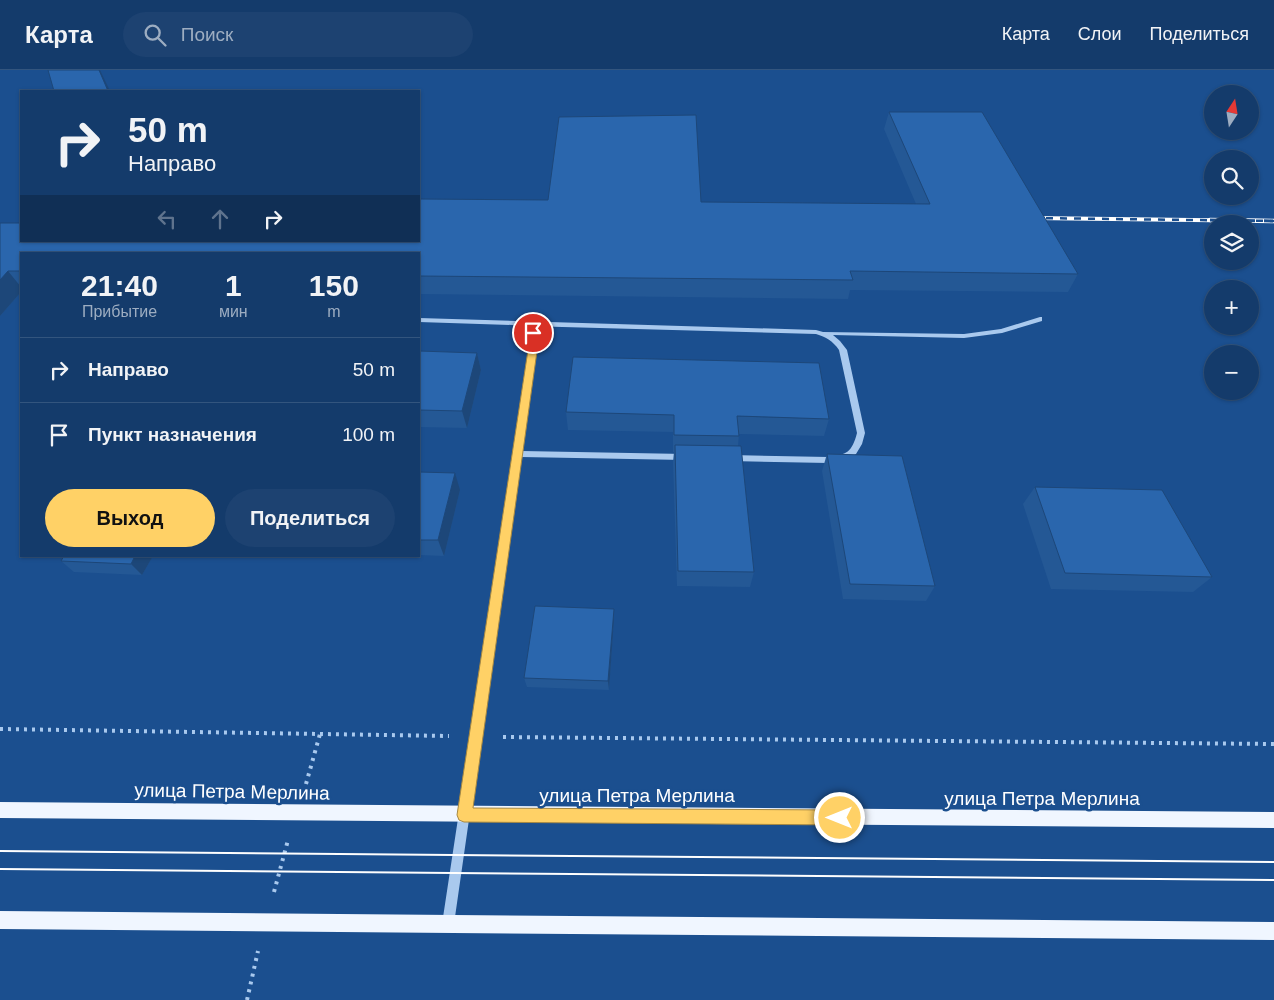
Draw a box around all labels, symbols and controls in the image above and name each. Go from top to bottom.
search box [123,12,473,57]
text: Карта [25,21,93,48]
icon: search [141,21,169,49]
text: Поиск [181,24,233,45]
text: Карта [1002,24,1050,44]
text: Слои [1078,24,1122,44]
text: Поделиться [1150,24,1249,44]
north arrow [1204,85,1259,140]
map controls [1204,85,1259,400]
icon: right [45,110,110,175]
text: 50 m [128,110,208,149]
button: search [1204,150,1259,205]
text: Направо [128,151,216,176]
icon: left [153,205,181,233]
icon: ahead [206,205,234,233]
icon: right [259,205,287,233]
button: layers [1204,215,1259,270]
text: 21:40 [81,269,158,302]
text: 1 [225,269,242,302]
text: 150 [309,269,359,302]
button: + [1204,280,1259,335]
text: Прибытие [82,303,157,320]
text: мин [219,303,248,320]
text: m [327,303,340,320]
pin [512,312,554,354]
icon: arrive [519,319,547,347]
button: − [1204,345,1259,400]
icon: right [45,356,73,384]
text: Направо [88,359,169,380]
text: 50 m [353,359,395,380]
icon: arrive [45,421,73,449]
text: Пункт назначения [88,424,257,445]
text: 100 m [342,424,395,445]
button: Выход [45,489,215,547]
button: Поделиться [225,489,395,547]
street label: улица Петра Мерлина [134,779,330,804]
street label: улица Петра Мерлина [539,785,735,806]
street label: улица Петра Мерлина [944,788,1140,809]
position arrow [813,791,865,843]

